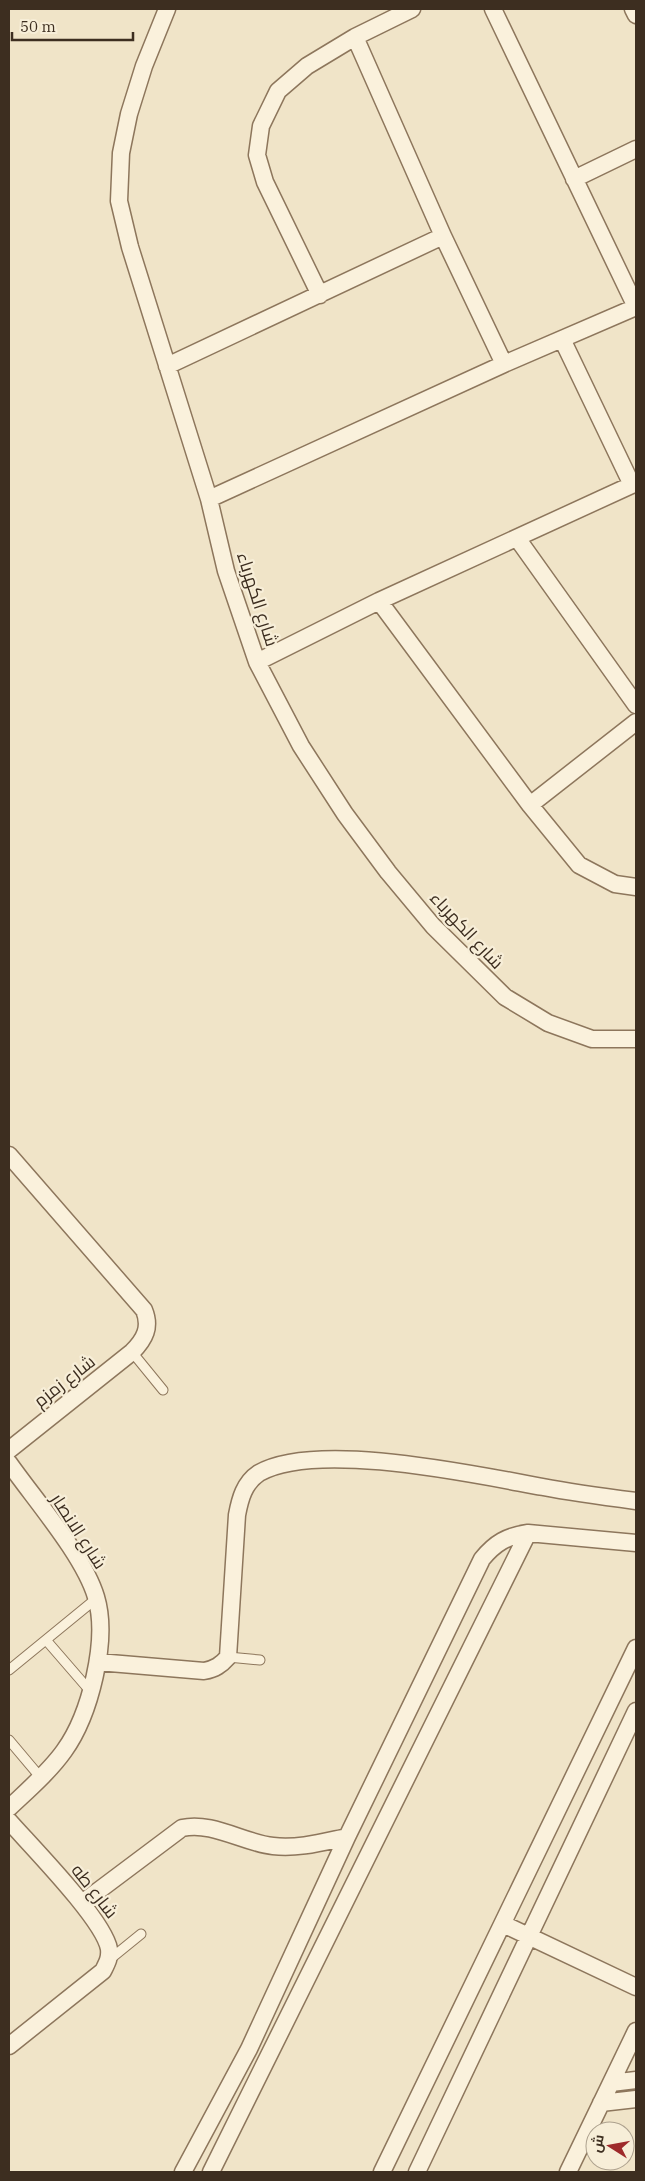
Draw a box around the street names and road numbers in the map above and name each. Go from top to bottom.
street label: شارع الكهرباء [231,549,284,649]
street label: شارع الكهرباء [424,886,509,974]
street label: شارع زمزم [29,1350,100,1413]
street label: شارع الانصار [45,1488,112,1574]
street label: شارع طه [66,1859,123,1923]

